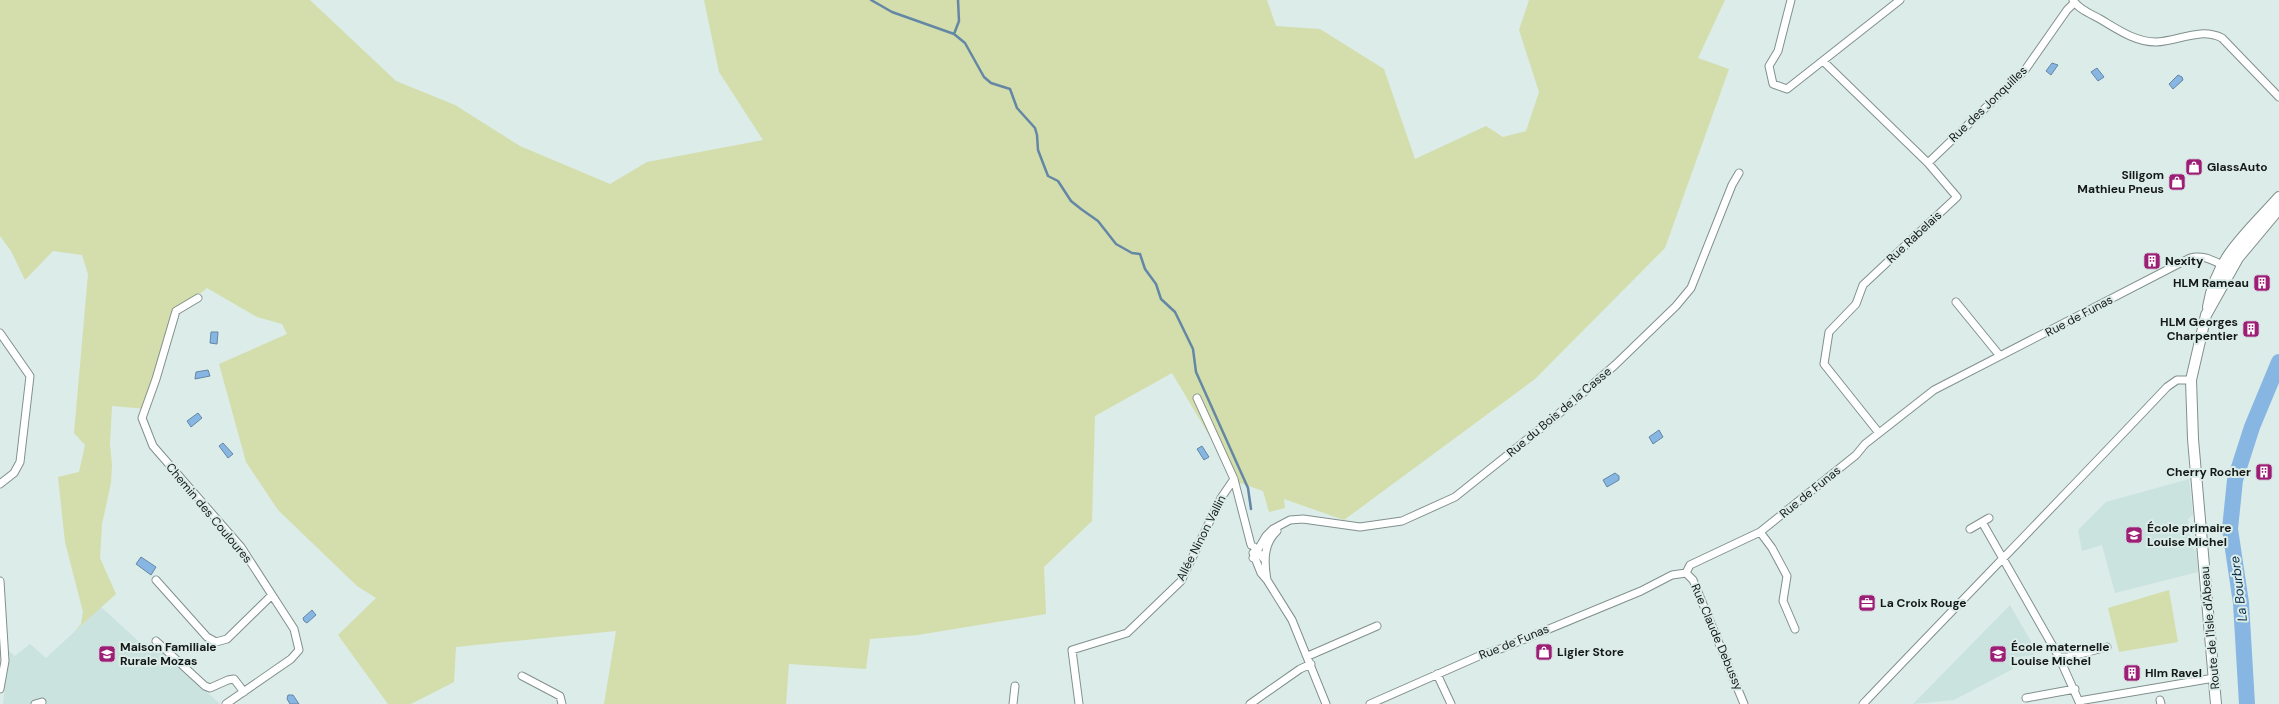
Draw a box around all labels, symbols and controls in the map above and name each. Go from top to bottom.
street label: Rue des Jonquilles [1945,62,2031,146]
shop icon: GlassAuto [2184,157,2204,177]
place label: GlassAuto [2207,159,2268,175]
place label: Siligom Mathieu Pneus [2077,167,2164,197]
shop icon: Siligom Mathieu Pneus [2167,172,2187,192]
street label: Rue Rabelais [1883,207,1945,267]
building icon: Nexity [2142,251,2162,271]
place label: Nexity [2165,253,2204,269]
building icon: HLM Rameau [2252,273,2272,293]
place label: HLM Rameau [2173,275,2249,291]
street label: Rue de Funas [2042,291,2116,341]
place label: HLM Georges Charpentier [2160,314,2238,344]
building icon: HLM Georges Charpentier [2241,319,2261,339]
street label: Rue du Bois de la Casse [1503,363,1615,461]
street label: Chemin des Couloures [162,460,256,566]
street label: Rue de Funas [1776,462,1844,522]
building icon: Cherry Rocher [2254,462,2274,482]
place label: Cherry Rocher [2166,464,2251,480]
street label: Allée Ninon Vallin [1172,492,1230,584]
place label: École primaire Louise Michel [2147,520,2232,550]
school or university icon: École primaire Louise Michel [2124,525,2144,545]
water label: La Bourbre [2226,555,2251,623]
street label: Route de l'Isle d'Abeau [2197,566,2223,690]
street label: Rue Claude Debussy [1687,581,1747,693]
office icon: La Croix Rouge [1857,593,1877,613]
place label: La Croix Rouge [1880,595,1967,611]
street label: Rue de Funas [1477,621,1551,663]
place label: Maison Familiale Rurale Mozas [120,639,217,669]
place label: École maternelle Louise Michel [2011,639,2110,669]
shop icon: Ligier Store [1534,642,1554,662]
school or university icon: Maison Familiale Rurale Mozas [97,644,117,664]
place label: Ligier Store [1557,644,1624,660]
school or university icon: École maternelle Louise Michel [1988,644,2008,664]
building icon: Hlm Ravel [2122,663,2142,683]
place label: Hlm Ravel [2145,665,2202,681]

